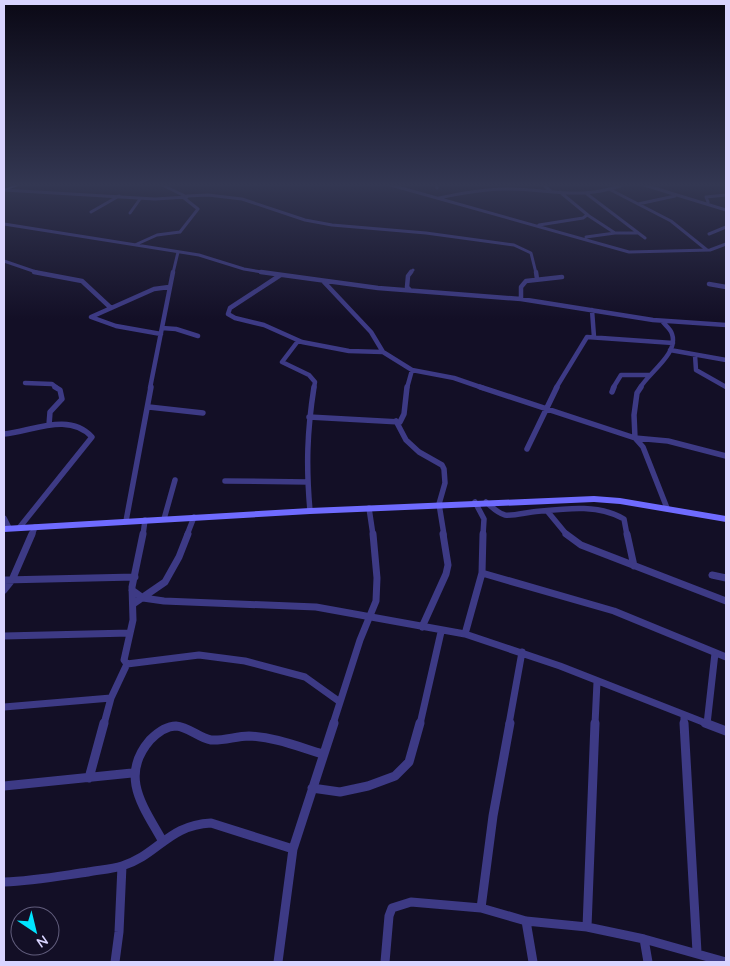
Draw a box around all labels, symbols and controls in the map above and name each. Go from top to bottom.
north arrow [10,906,60,956]
text: N [33,931,52,952]

